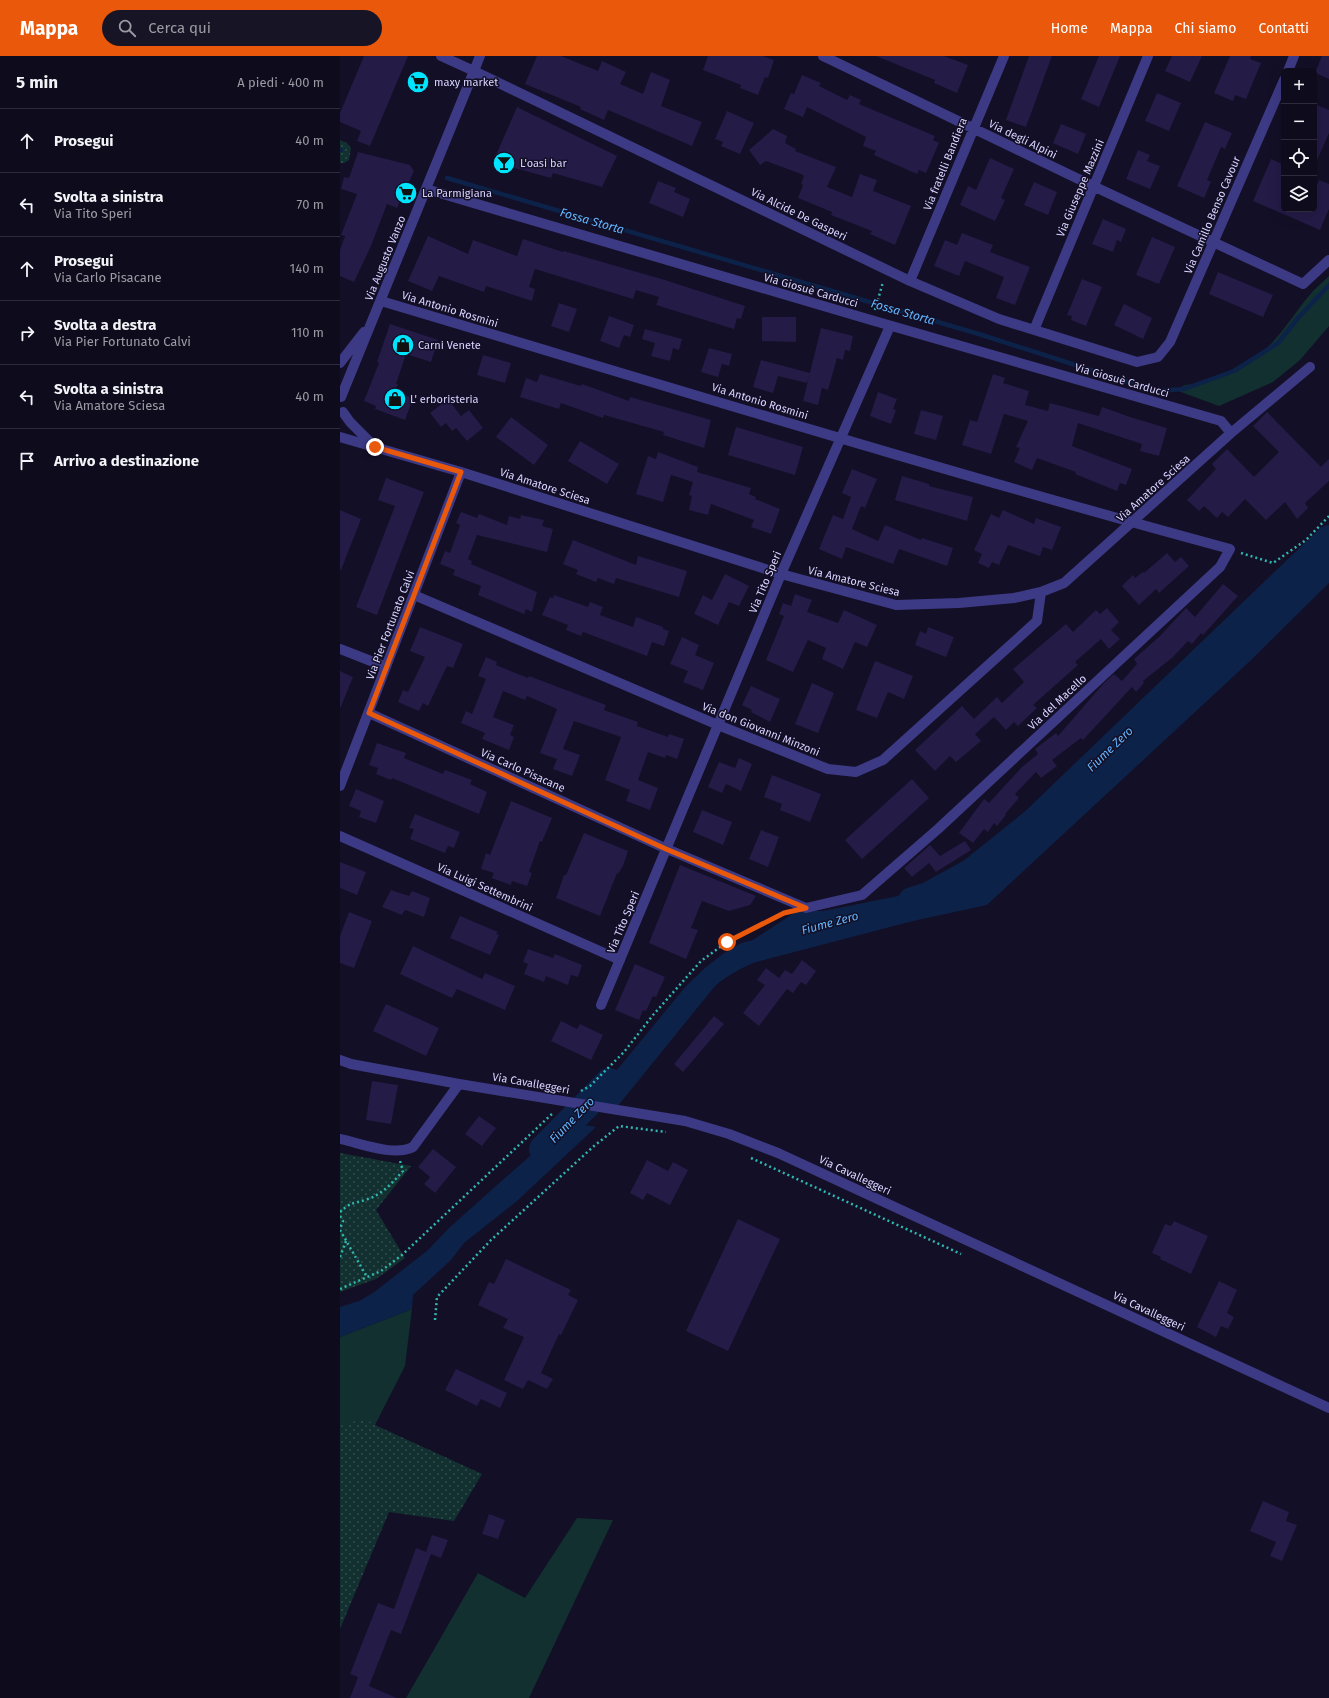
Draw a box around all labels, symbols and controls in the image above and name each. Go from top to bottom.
search box [102,10,382,46]
text: Mappa [20,17,78,40]
icon: search [116,17,138,39]
text: Cerca qui [148,19,211,37]
text: Home [1051,20,1088,37]
text: Mappa [1110,20,1153,37]
text: Chi siamo [1175,20,1236,37]
text: Contatti [1258,20,1309,37]
map controls [1281,68,1317,212]
button: + [1281,68,1317,104]
supermarket icon: maxy market [405,69,431,95]
text: 5 min [16,72,58,93]
text: A piedi · 400 m [237,75,324,90]
place label: maxy market [434,76,498,89]
button: − [1281,104,1317,140]
street label: Via fratelli Bandiera [921,116,970,212]
street label: Via degli Alpini [987,117,1059,162]
icon: ahead [16,130,38,152]
text: Prosegui [54,132,113,150]
text: 40 m [295,133,324,148]
street label: Via Giuseppe Mazzini [1054,138,1107,239]
button: locate [1281,140,1317,176]
bar icon: L'oasi bar [491,150,517,176]
street label: Via Camillo Benso Cavour [1182,154,1243,276]
place label: L'oasi bar [520,157,567,170]
button: layers [1281,176,1317,212]
supermarket icon: La Parmigiana [393,180,419,206]
street label: Via Alcide De Gasperi [749,186,849,243]
place label: La Parmigiana [422,187,492,200]
text: Svolta a sinistra [54,188,164,206]
icon: left [16,194,38,216]
text: 70 m [297,197,324,212]
water label: Fossa Storta [558,205,626,237]
text: Via Tito Speri [54,206,132,221]
street label: Via Augusto Vanzo [363,214,408,303]
text: Prosegui [54,252,113,270]
icon: ahead [16,258,38,280]
text: 140 m [290,261,324,276]
text: Via Carlo Pisacane [54,270,162,285]
street label: Via Giosuè Carducci [762,271,859,310]
street label: Via Antonio Rosmini [400,289,500,330]
water label: Fossa Storta [869,296,937,328]
text: Svolta a destra [54,316,156,334]
icon: right [16,322,38,344]
text: 110 m [291,325,324,340]
shop icon: Carni Venete [390,332,416,358]
text: Via Pier Fortunato Calvi [54,334,191,349]
place label: Carni Venete [418,339,481,352]
street label: Via Giosuè Carducci [1073,361,1170,400]
text: Svolta a sinistra [54,380,164,398]
street label: Via Antonio Rosmini [710,381,810,422]
icon: left [16,386,38,408]
shop icon: L' erboristeria [382,386,408,412]
text: 40 m [295,389,324,404]
place label: L' erboristeria [410,393,479,406]
text: Via Amatore Sciesa [54,398,165,413]
route end [366,438,384,456]
icon: arrive [16,450,38,472]
text: Arrivo a destinazione [54,452,199,470]
street label: Via Amatore Sciesa [1114,452,1193,525]
street label: Via Amatore Sciesa [498,466,592,507]
street label: Via Tito Speri [747,549,784,615]
street label: Via Amatore Sciesa [807,564,901,599]
street label: Via Pier Fortunato Calvi [364,569,417,682]
street label: Via del Macello [1025,672,1089,733]
street label: Via don Giovanni Minzoni [700,700,822,759]
water label: Fiume Zero [1084,724,1136,774]
street label: Via Carlo Pisacane [479,746,567,795]
street label: Via Luigi Settembrini [435,861,535,914]
street label: Via Tito Speri [605,889,642,955]
water label: Fiume Zero [800,909,860,937]
route start [718,933,736,951]
street label: Via Cavalleggeri [491,1070,570,1097]
water label: Fiume Zero [547,1094,597,1146]
street label: Via Cavalleggeri [817,1153,893,1198]
street label: Via Cavalleggeri [1111,1289,1187,1334]

